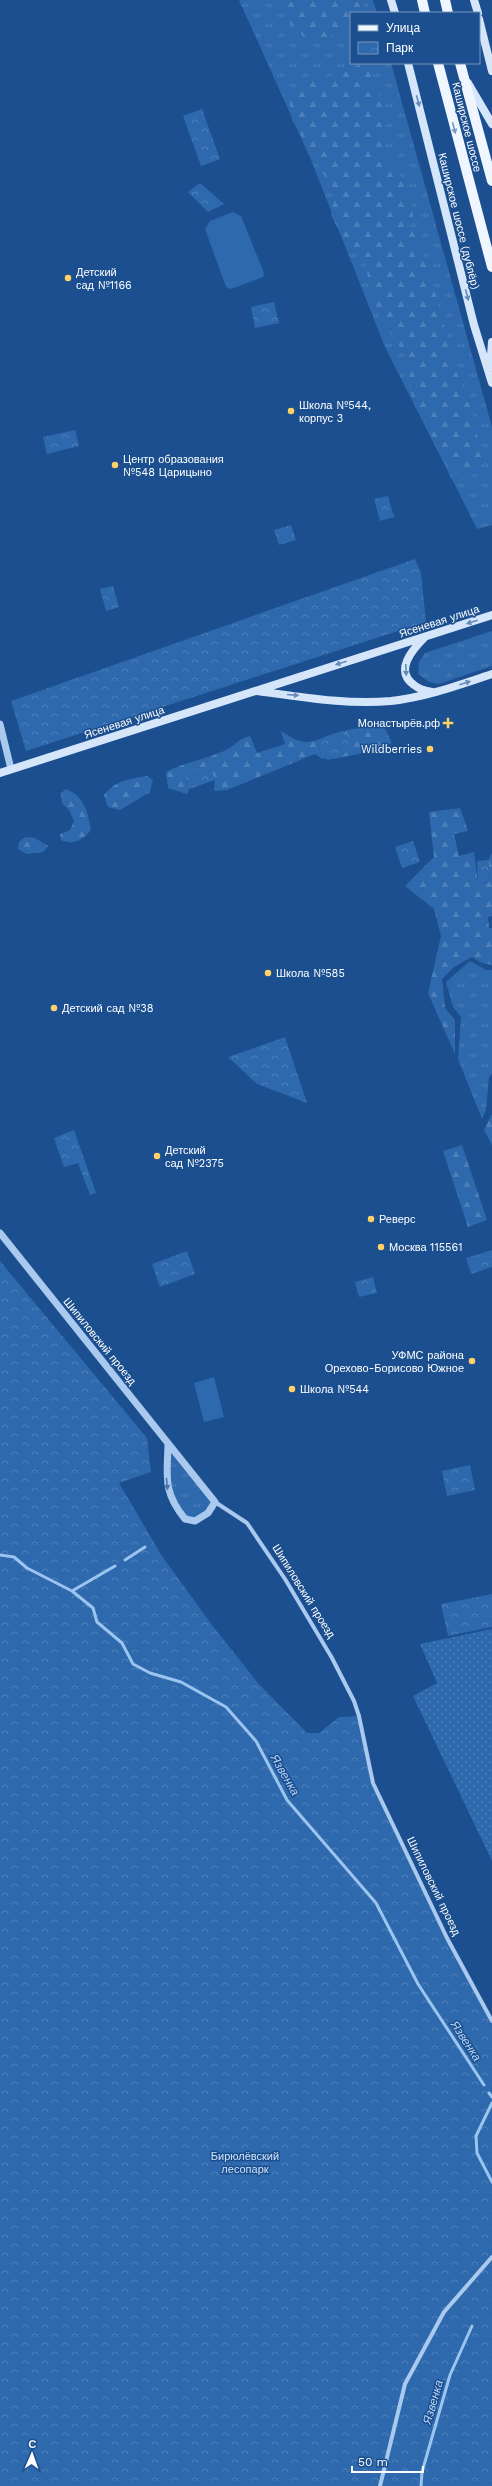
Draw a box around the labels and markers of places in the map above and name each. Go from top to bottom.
place label: Детский сад №1166 [76,266,132,292]
marker: Детский сад №1166 [63,273,73,283]
place label: Школа №544, корпус 3 [299,399,371,425]
marker: Школа №544, корпус 3 [286,406,296,416]
place label: Центр образования №548 Царицыно [123,453,224,479]
marker: Центр образования №548 Царицыно [110,460,120,470]
place label: Монастырёв.рф [358,717,440,730]
marker: Монастырёв.рф [443,718,453,728]
place label: Wildberries [361,743,422,756]
marker: Wildberries [425,744,435,754]
place label: Школа №585 [276,967,345,980]
marker: Школа №585 [263,968,273,978]
place label: Детский сад №38 [62,1002,154,1015]
marker: Детский сад №38 [49,1003,59,1013]
place label: Детский сад №2375 [165,1144,224,1170]
marker: Детский сад №2375 [152,1151,162,1161]
place label: Реверс [379,1213,416,1226]
marker: Реверс [366,1214,376,1224]
place label: Москва 115561 [389,1241,462,1254]
marker: Москва 115561 [376,1242,386,1252]
place label: УФМС района Орехово-Борисово Южное [325,1349,465,1375]
marker: УФМС района Орехово-Борисово Южное [467,1356,477,1366]
place label: Школа №544 [300,1383,369,1396]
marker: Школа №544 [287,1384,297,1394]

